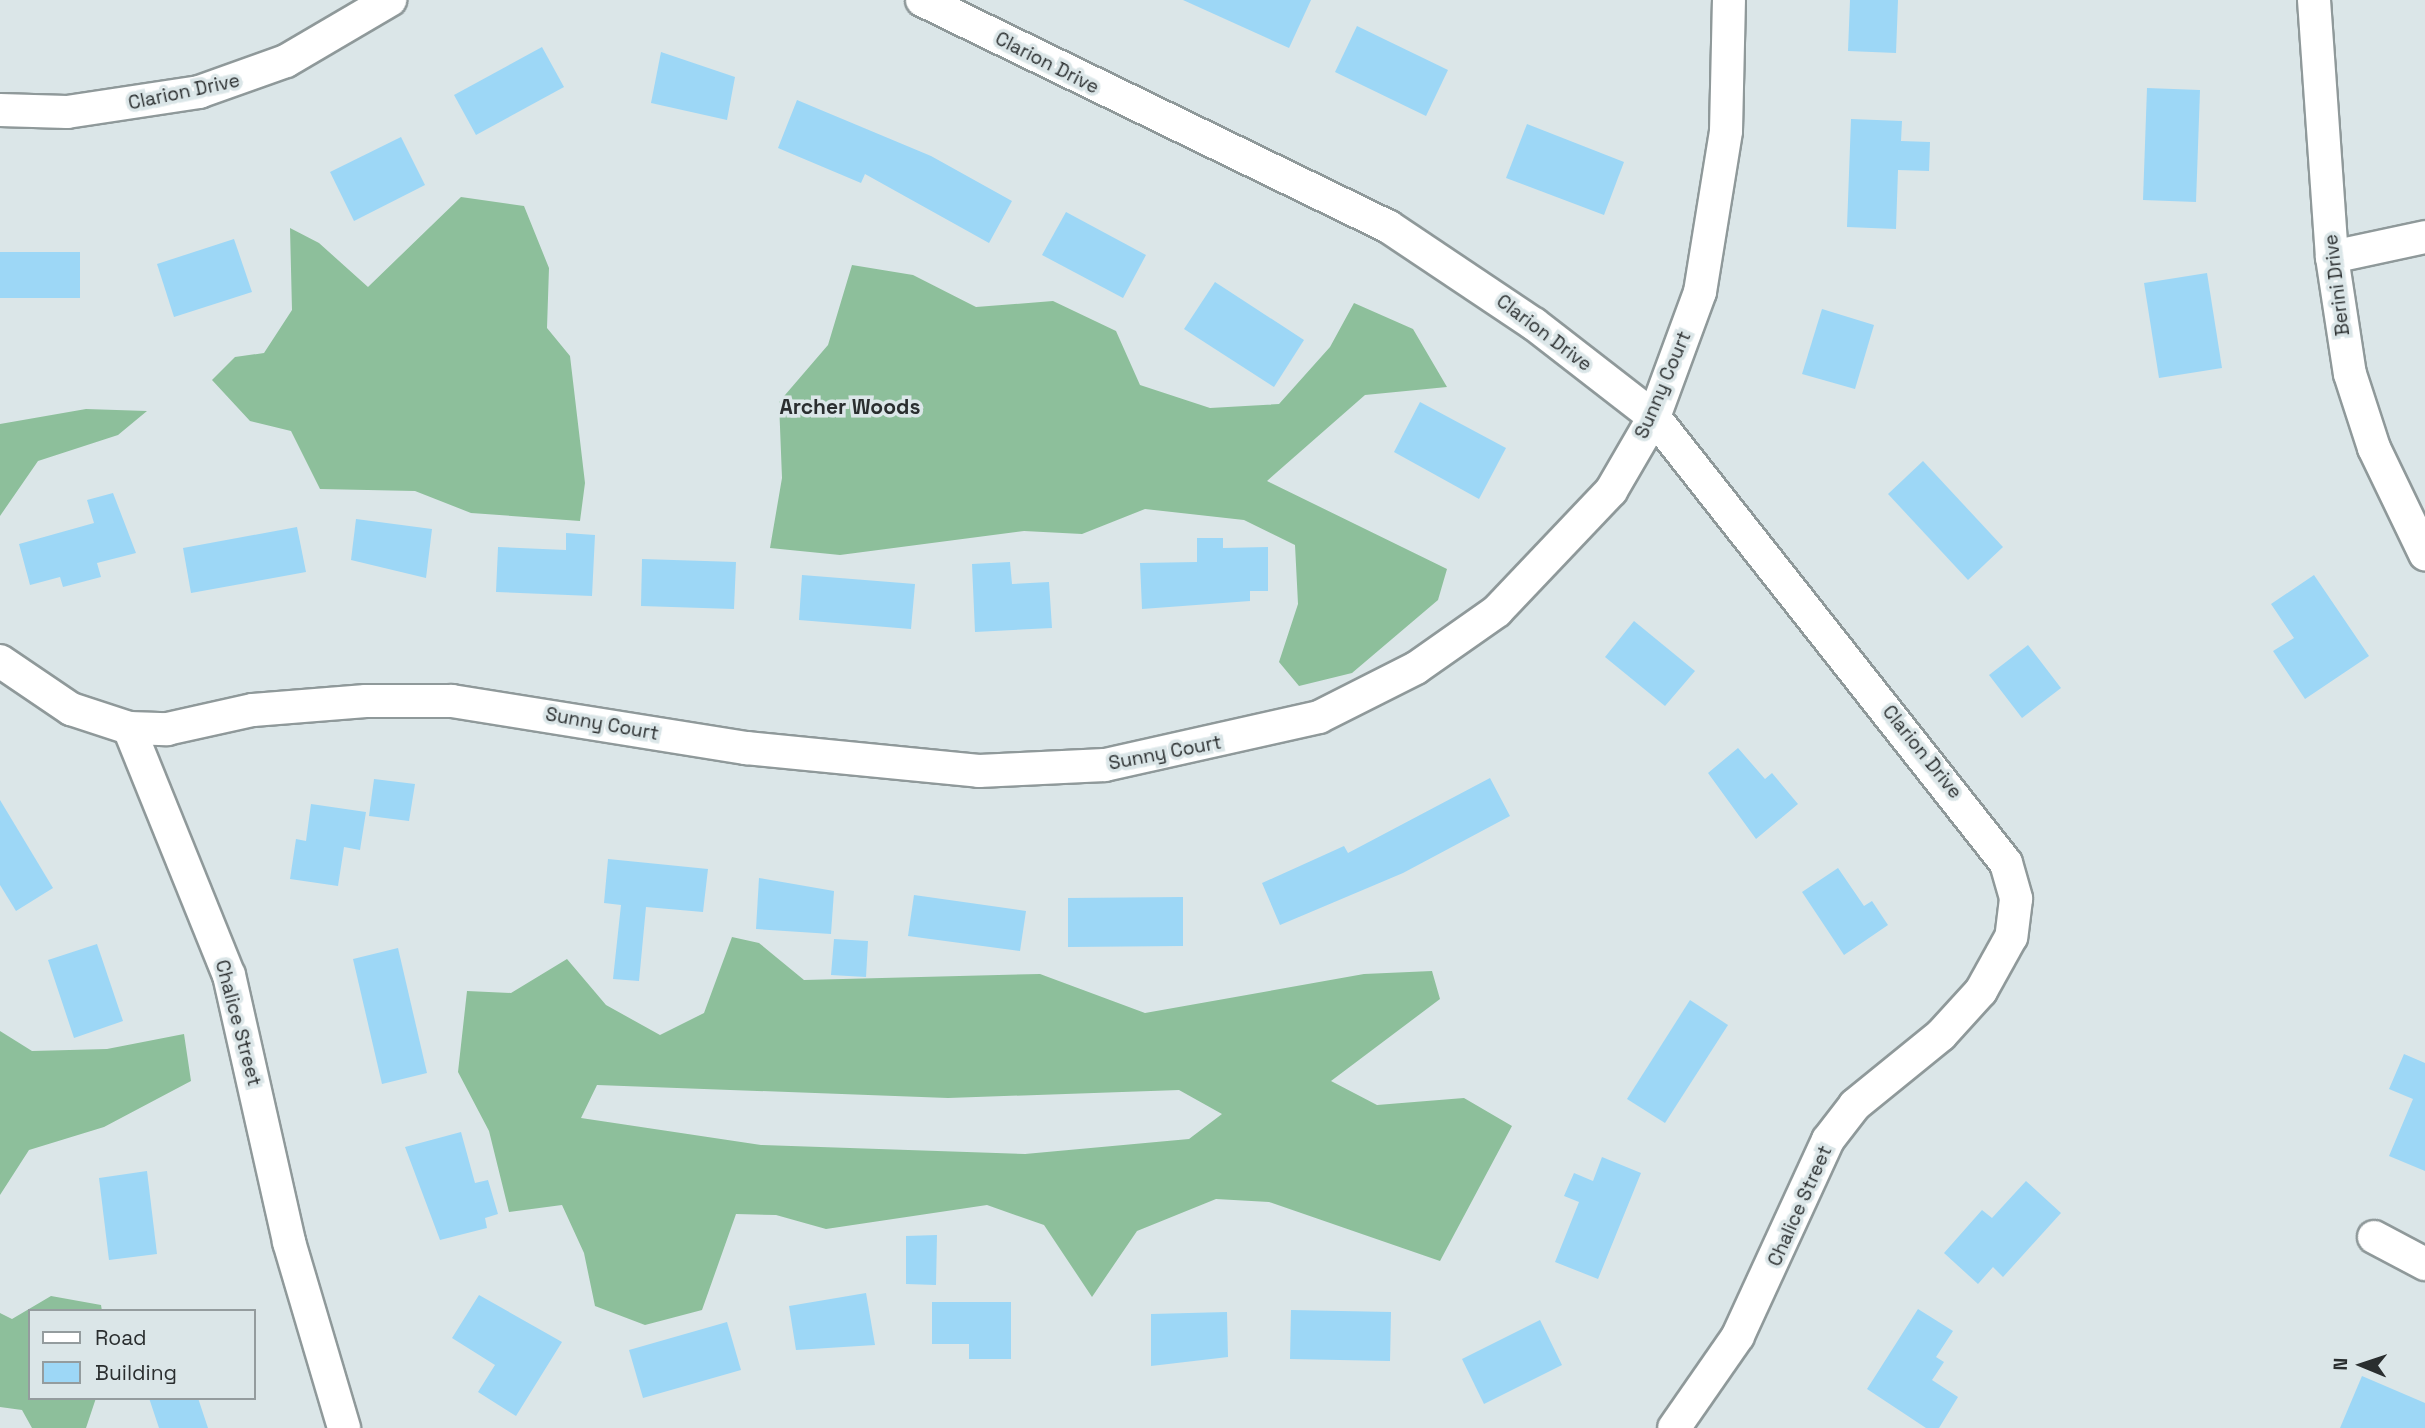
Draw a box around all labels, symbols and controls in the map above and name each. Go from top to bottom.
street label: Clarion Drive [991,27,1103,99]
street label: Clarion Drive [126,69,242,115]
street label: Berini Drive [2319,233,2355,337]
street label: Clarion Drive [1492,290,1596,376]
street label: Sunny Court [1630,328,1696,442]
district label: Archer Woods [779,394,921,420]
street label: Clarion Drive [1877,701,1967,803]
street label: Sunny Court [544,703,660,745]
street label: Sunny Court [1107,731,1223,775]
street label: Chalice Street [210,957,266,1089]
street label: Chalice Street [1763,1142,1837,1270]
legend [28,1309,256,1400]
text: Road [95,1324,147,1351]
north arrow [2327,1330,2397,1400]
text: N [2328,1357,2353,1371]
text: Building [95,1359,177,1386]

